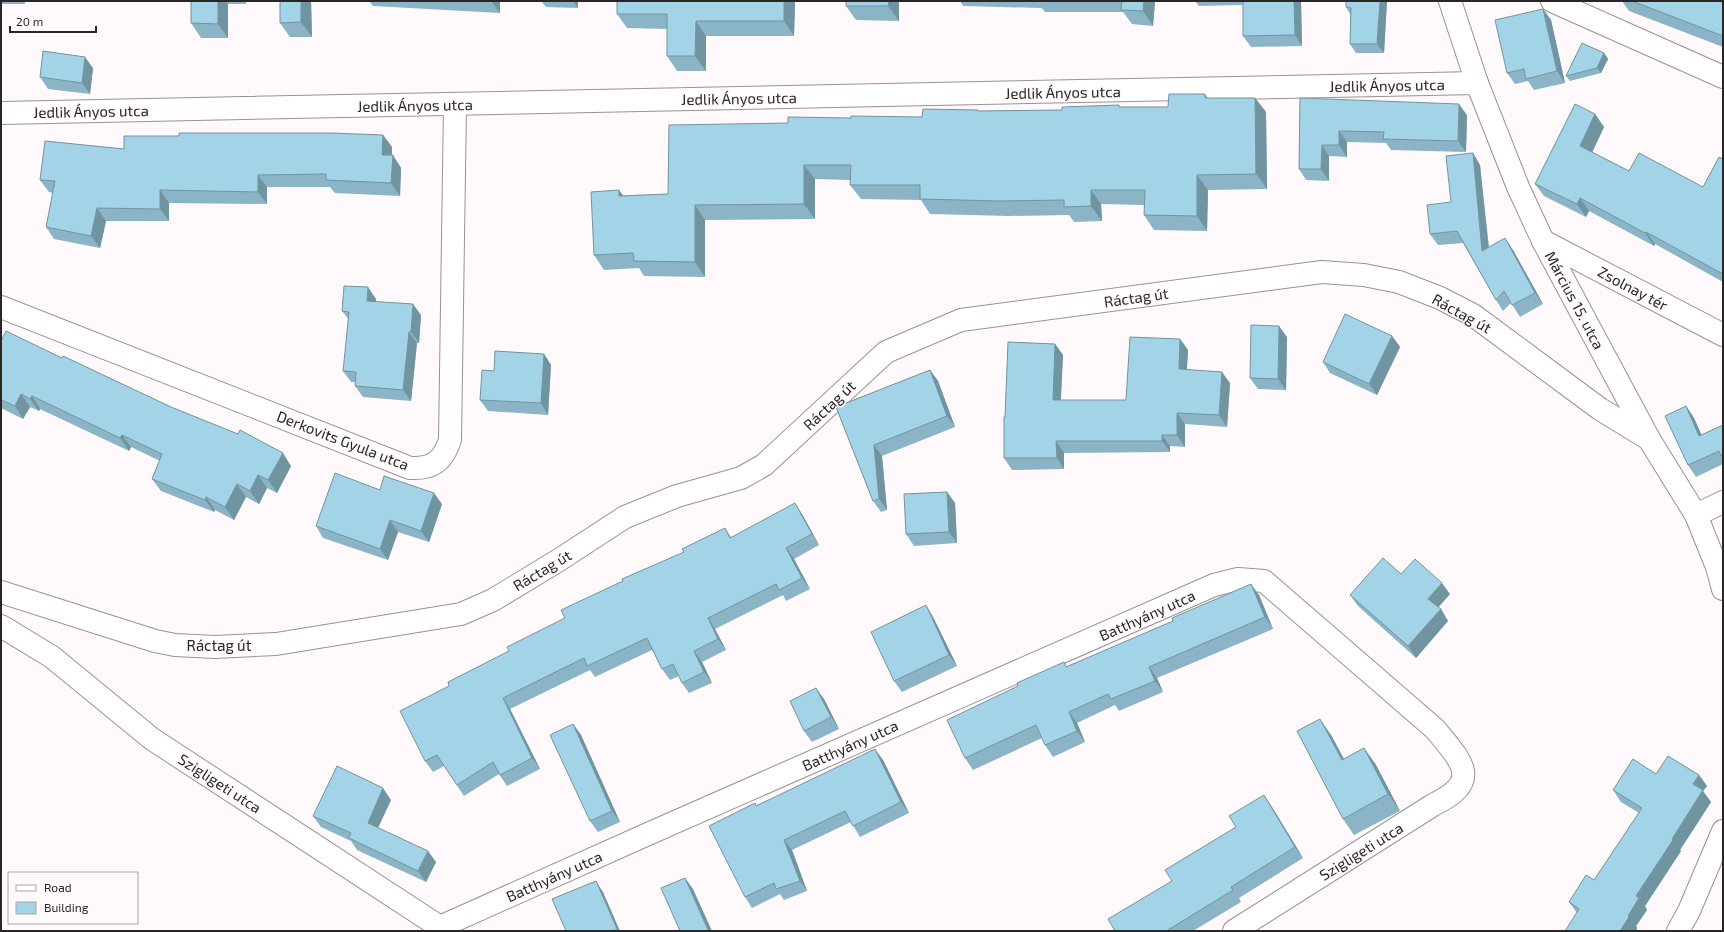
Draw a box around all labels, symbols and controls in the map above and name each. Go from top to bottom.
scale bar [10,8,96,34]
text: 20 m [16,14,43,28]
street label: Jedlik Ányos utca [1329,75,1445,95]
street label: Jedlik Ányos utca [1005,82,1121,102]
street label: Jedlik Ányos utca [681,88,797,108]
street label: Jedlik Ányos utca [357,95,473,115]
street label: Jedlik Ányos utca [33,101,149,121]
street label: Március 15. utca [1542,248,1608,352]
street label: Zsolnay tér [1595,262,1671,314]
street label: Ráctag út [1103,284,1170,310]
street label: Ráctag út [1429,289,1495,337]
street label: Ráctag út [799,376,859,434]
street label: Derkovits Gyula utca [274,407,412,473]
street label: Ráctag út [510,545,575,594]
street label: Batthyány utca [1096,586,1198,644]
street label: Ráctag út [187,636,252,654]
street label: Batthyány utca [799,716,901,774]
street label: Szigligeti utca [175,749,265,817]
street label: Szigligeti utca [1316,818,1406,884]
street label: Batthyány utca [503,847,605,905]
legend [8,872,138,924]
text: Road [44,880,72,894]
text: Building [44,900,89,914]

